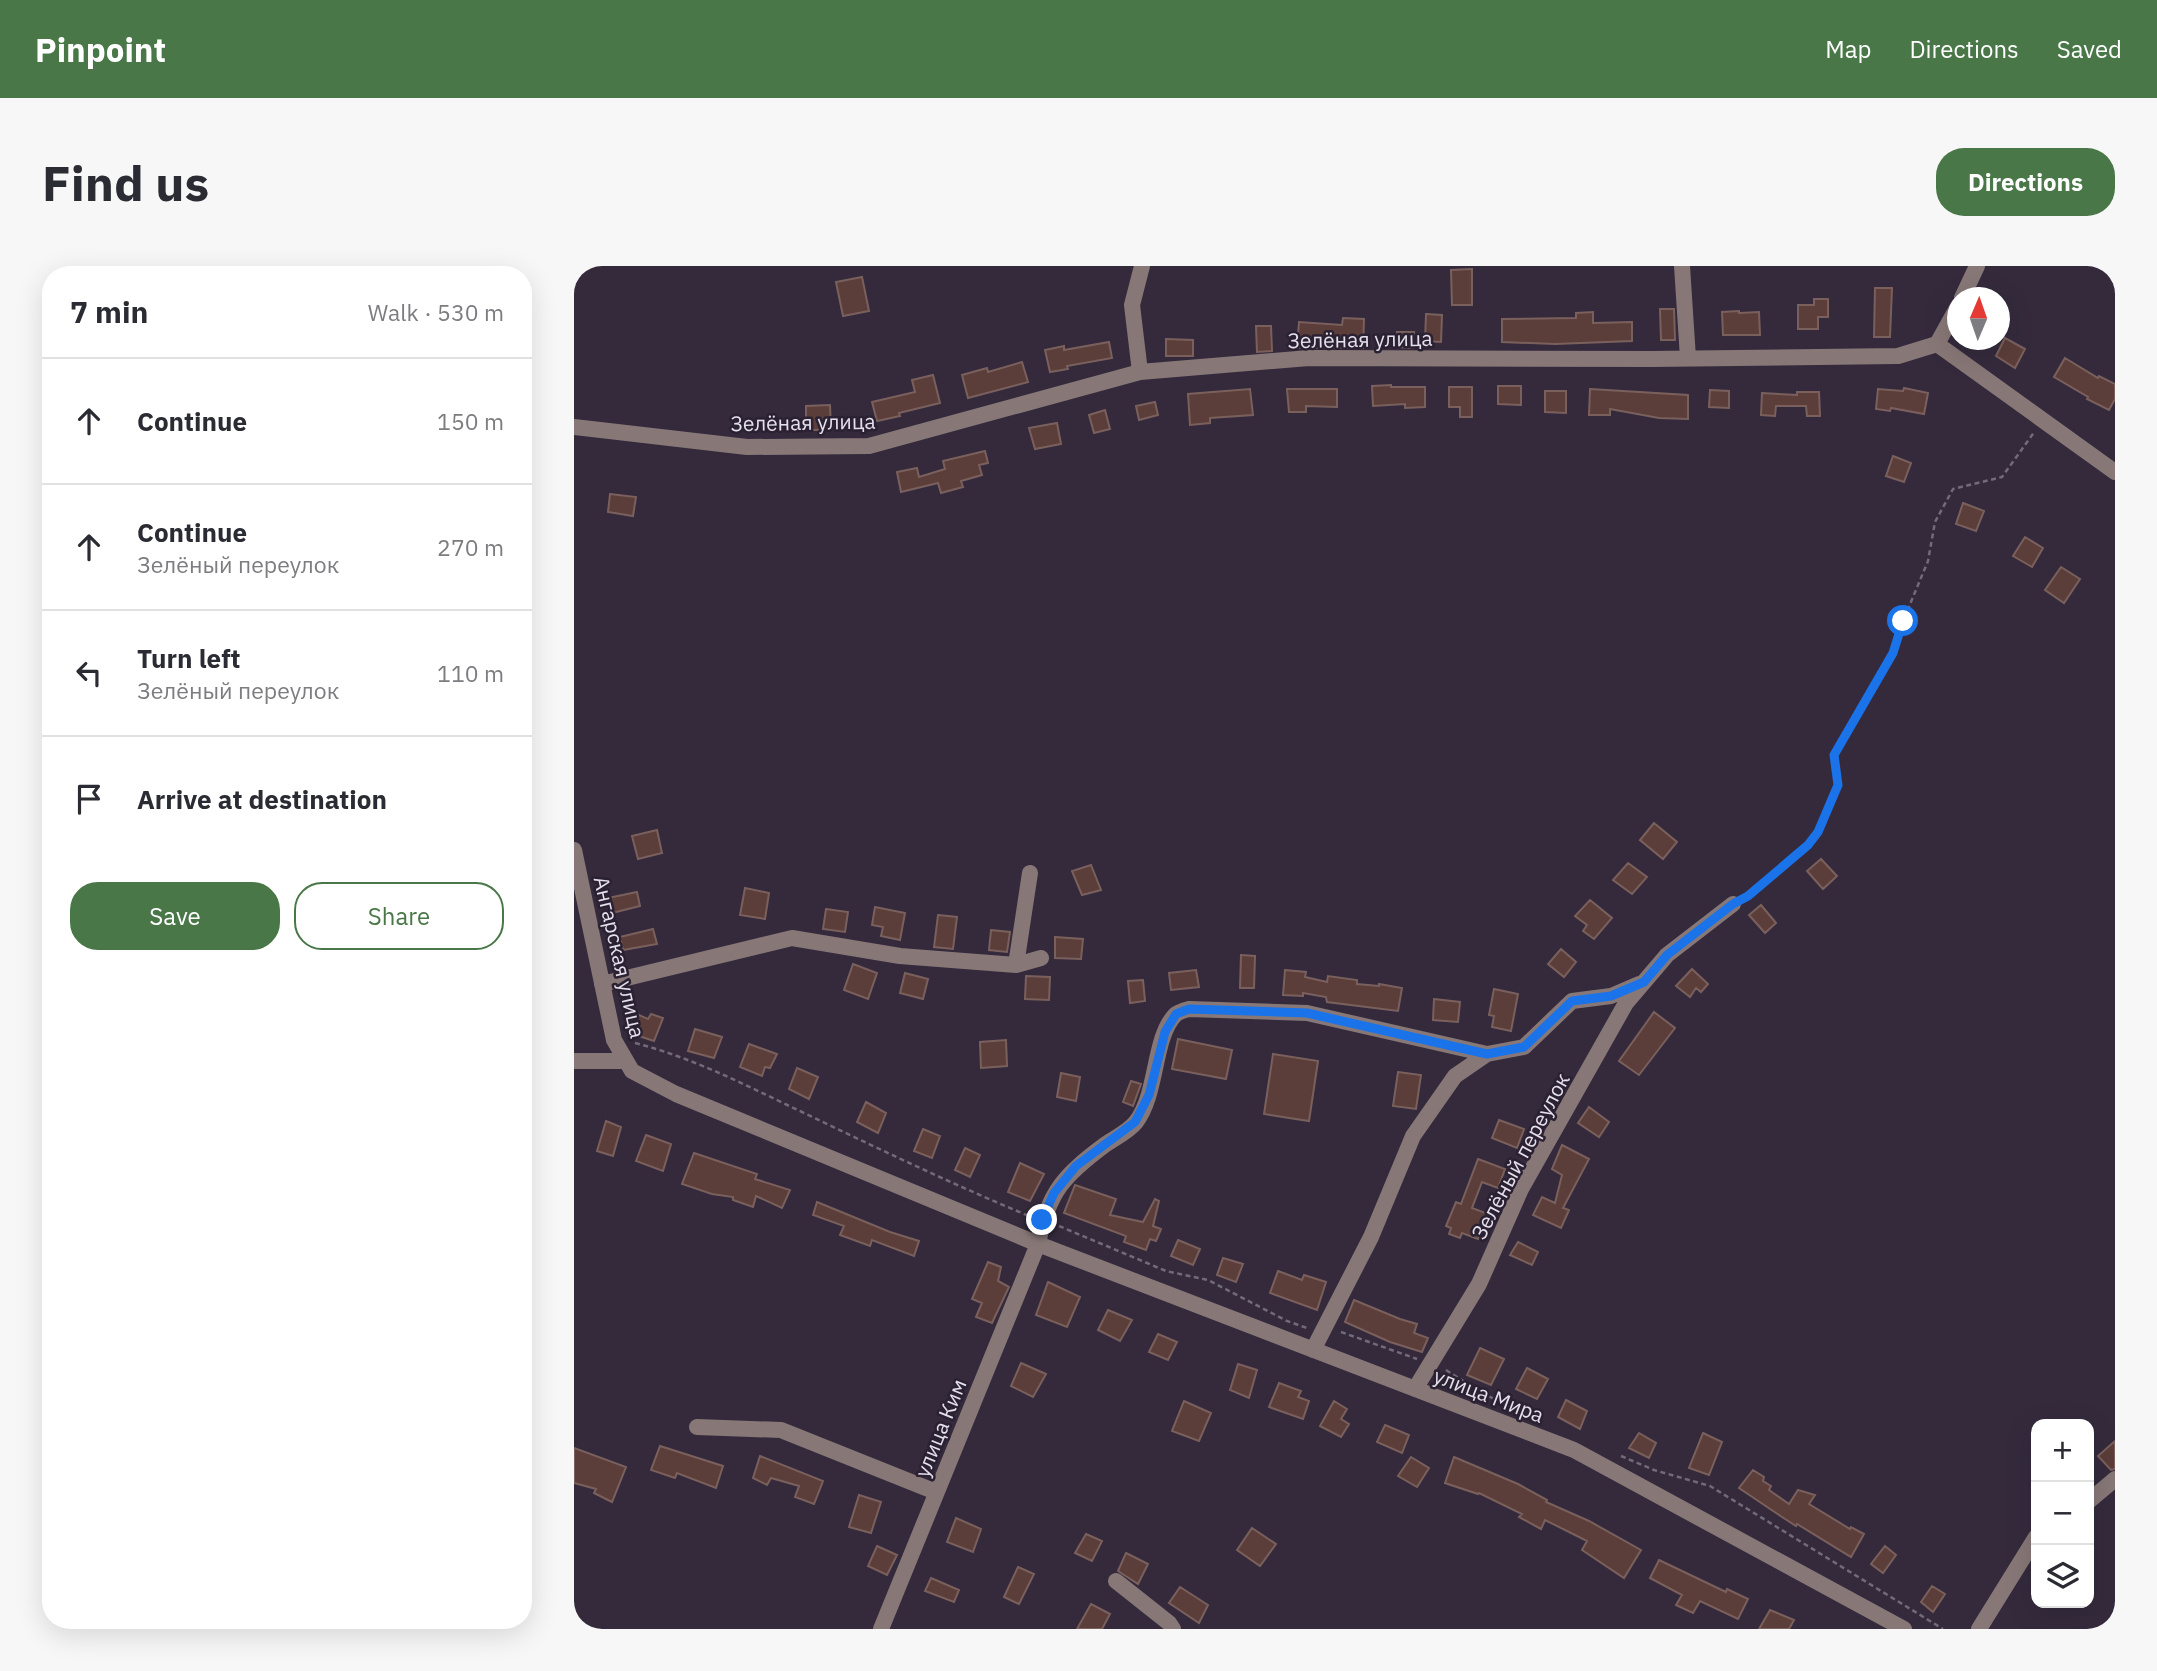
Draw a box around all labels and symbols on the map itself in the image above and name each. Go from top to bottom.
north arrow [1947,287,2010,350]
street label: Зелёная улица [1287,324,1433,354]
street label: Зелёная улица [730,407,876,437]
route start [1887,605,1918,636]
street label: Ангарская улица [588,873,652,1041]
street label: Зелёный переулок [1464,1068,1576,1244]
route end [1026,1204,1057,1235]
street label: улица Мира [1430,1361,1548,1429]
street label: улица Ким [908,1375,972,1481]

